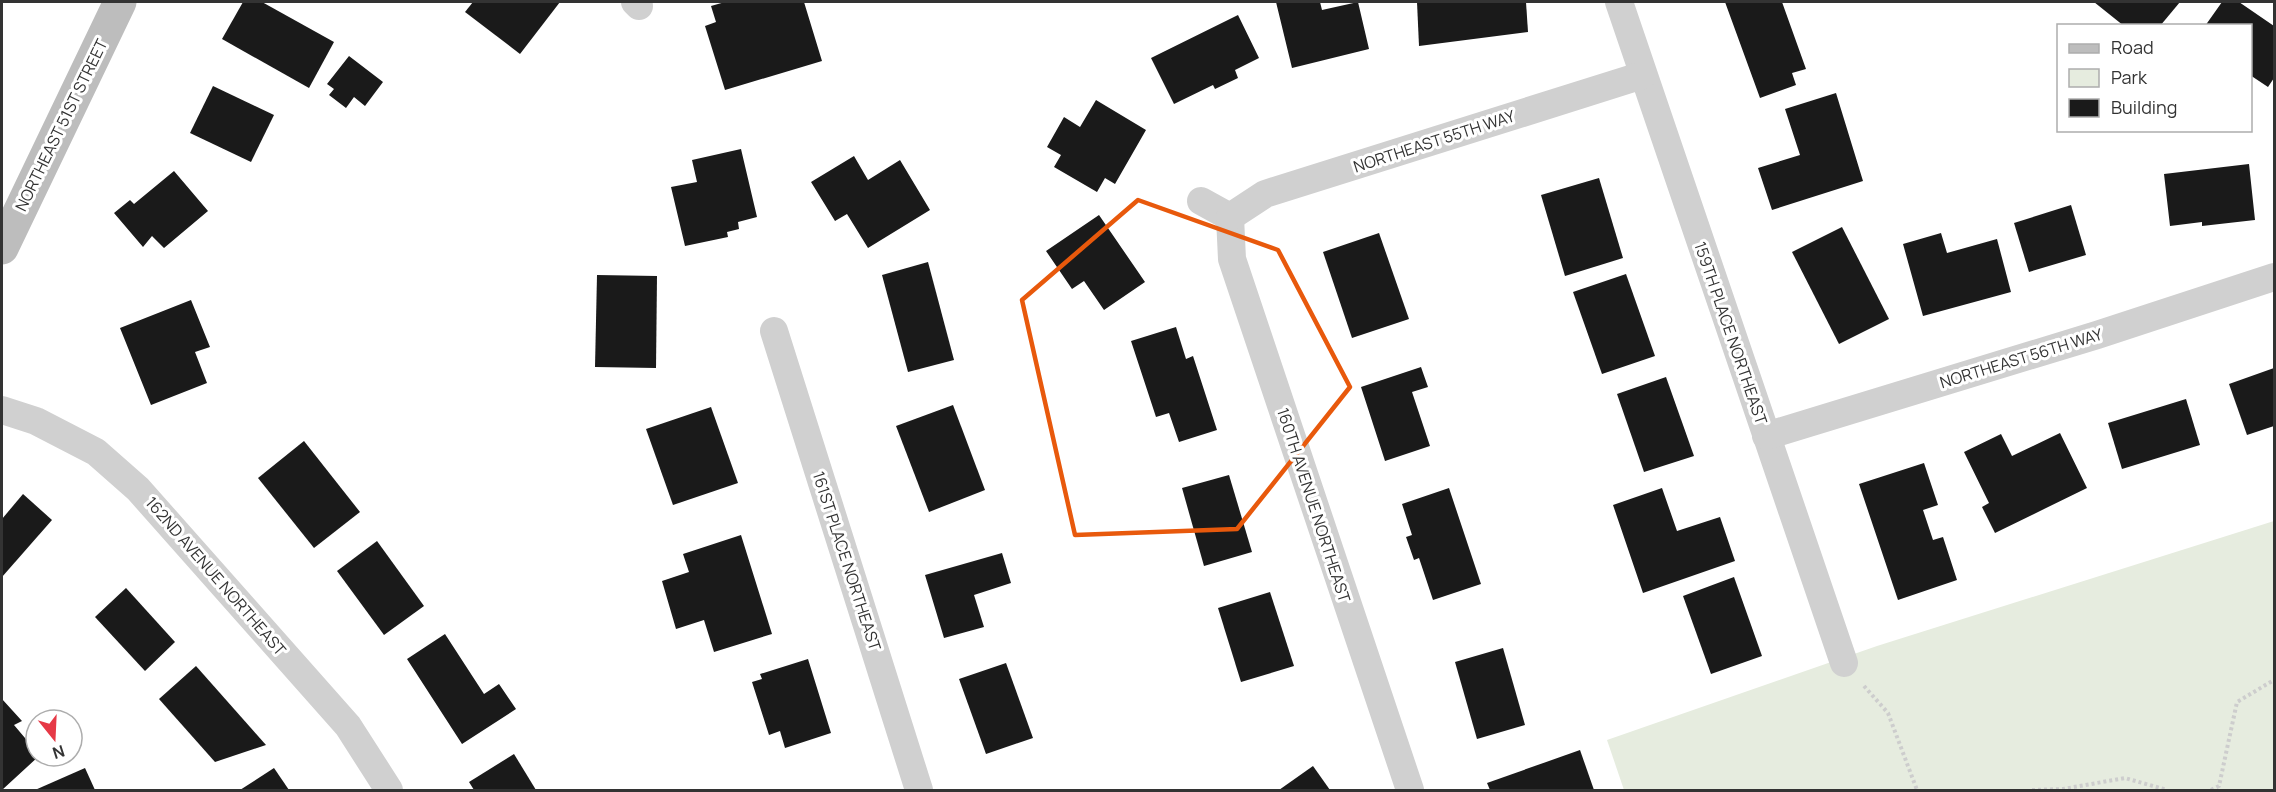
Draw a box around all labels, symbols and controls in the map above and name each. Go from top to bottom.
legend [2057,24,2252,132]
street label: NORTHEAST 51ST STREET [10,35,113,215]
text: Road [2111,35,2154,59]
text: Park [2111,65,2148,89]
text: Building [2111,95,2177,119]
street label: NORTHEAST 55TH WAY [1351,105,1518,177]
street label: 159TH PLACE NORTHEAST [1689,239,1773,428]
street label: NORTHEAST 56TH WAY [1937,323,2105,393]
street label: 160TH AVENUE NORTHEAST [1272,405,1356,606]
street label: 161ST PLACE NORTHEAST [808,469,887,654]
street label: 162ND AVENUE NORTHEAST [141,492,291,661]
north arrow [24,708,84,768]
text: N [50,740,68,765]

